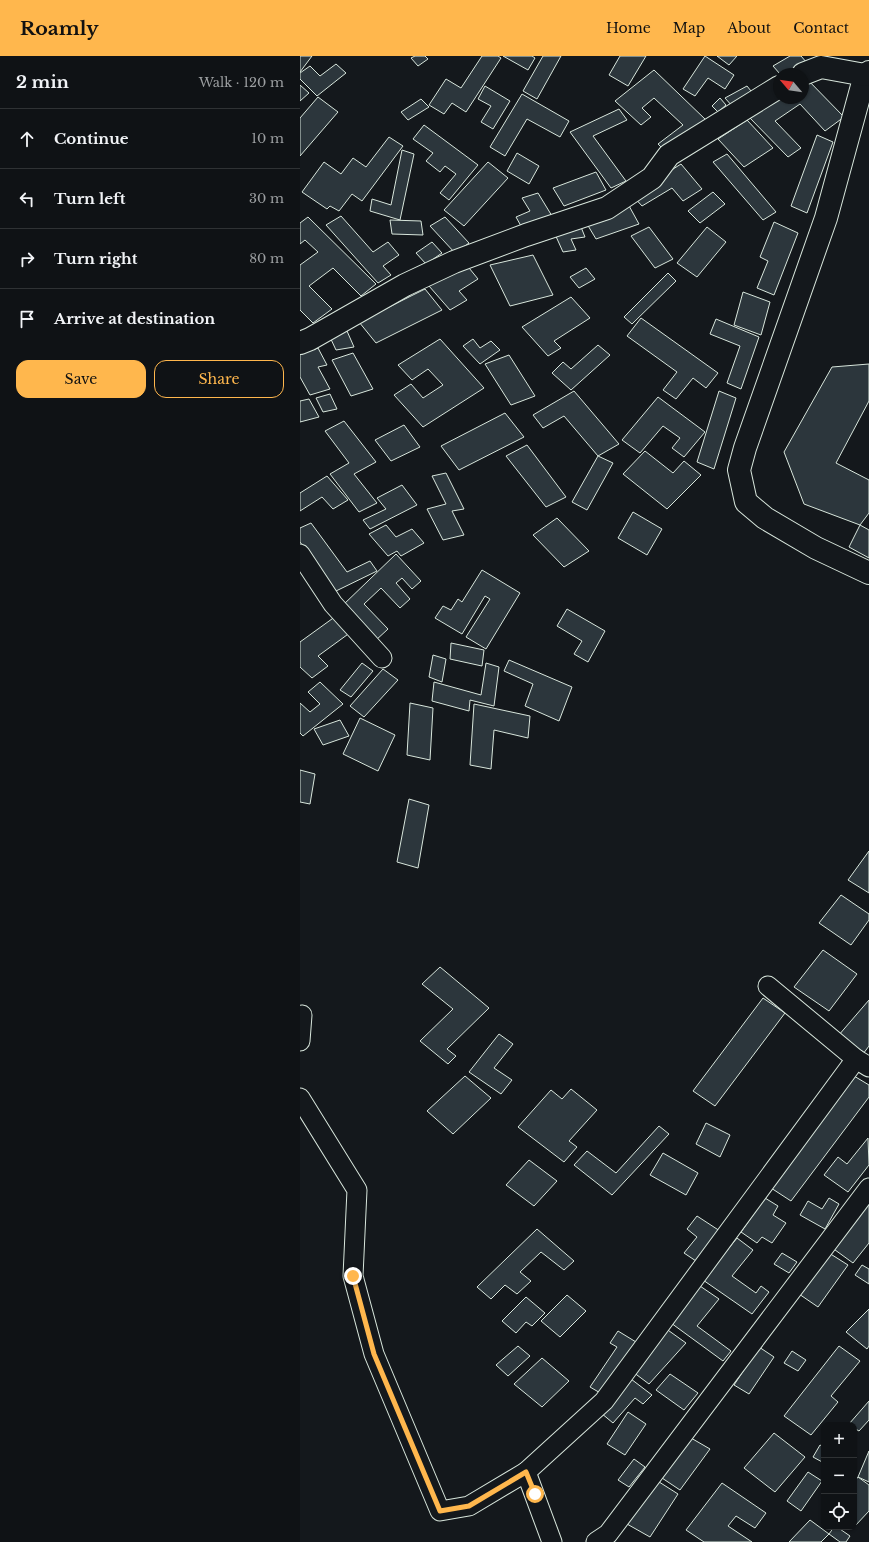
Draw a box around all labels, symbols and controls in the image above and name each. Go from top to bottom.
text: Roamly [20,17,99,40]
text: Home [606,19,651,37]
text: Map [673,19,705,37]
text: About [727,19,771,37]
text: Contact [793,19,849,37]
north arrow [773,68,809,104]
text: 2 min [16,72,69,93]
text: Walk · 120 m [199,74,284,91]
icon: ahead [16,128,38,150]
text: Continue [54,129,129,148]
text: 10 m [251,130,284,147]
icon: left [16,188,38,210]
text: Turn left [54,189,125,208]
text: 30 m [249,190,284,207]
icon: right [16,248,38,270]
text: Turn right [54,249,137,268]
text: 80 m [249,250,284,267]
icon: arrive [16,308,38,330]
text: Arrive at destination [54,309,215,328]
button: Save [16,360,146,398]
button: Share [154,360,284,398]
route end [344,1267,362,1285]
map controls [821,1422,857,1530]
button: + [821,1422,857,1458]
button: − [821,1458,857,1494]
route start [526,1485,544,1503]
button: locate [821,1494,857,1530]

